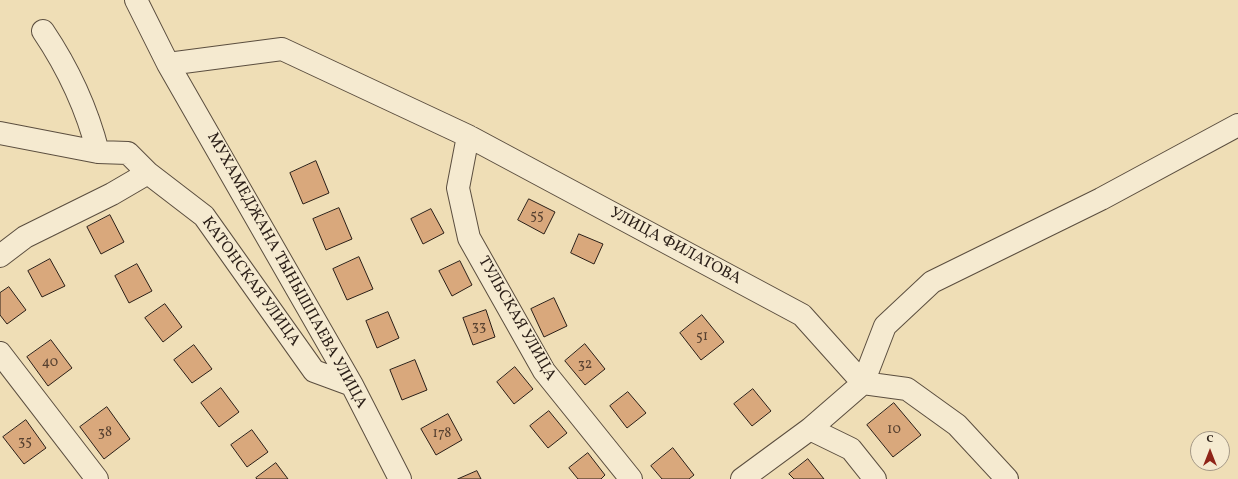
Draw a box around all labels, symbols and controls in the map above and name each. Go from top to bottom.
street label: МУХАМЕДЖАНА ТЫНЫШПАЕВА УЛИЦА [202,130,370,412]
street label: УЛИЦА ФИЛАТОВА [606,204,744,290]
house number: 55 [530,208,544,224]
street label: КАТОНСКАЯ УЛИЦА [197,214,303,350]
street label: ТУЛЬСКАЯ УЛИЦА [473,254,559,384]
house number: 33 [472,319,486,335]
house number: 51 [696,329,708,345]
house number: 40 [42,355,58,371]
house number: 32 [578,357,592,373]
house number: 10 [887,422,901,438]
house number: 38 [98,425,112,441]
house number: 178 [433,426,451,442]
north arrow [1190,431,1230,471]
text: С [1206,432,1214,447]
house number: 35 [18,434,32,450]

